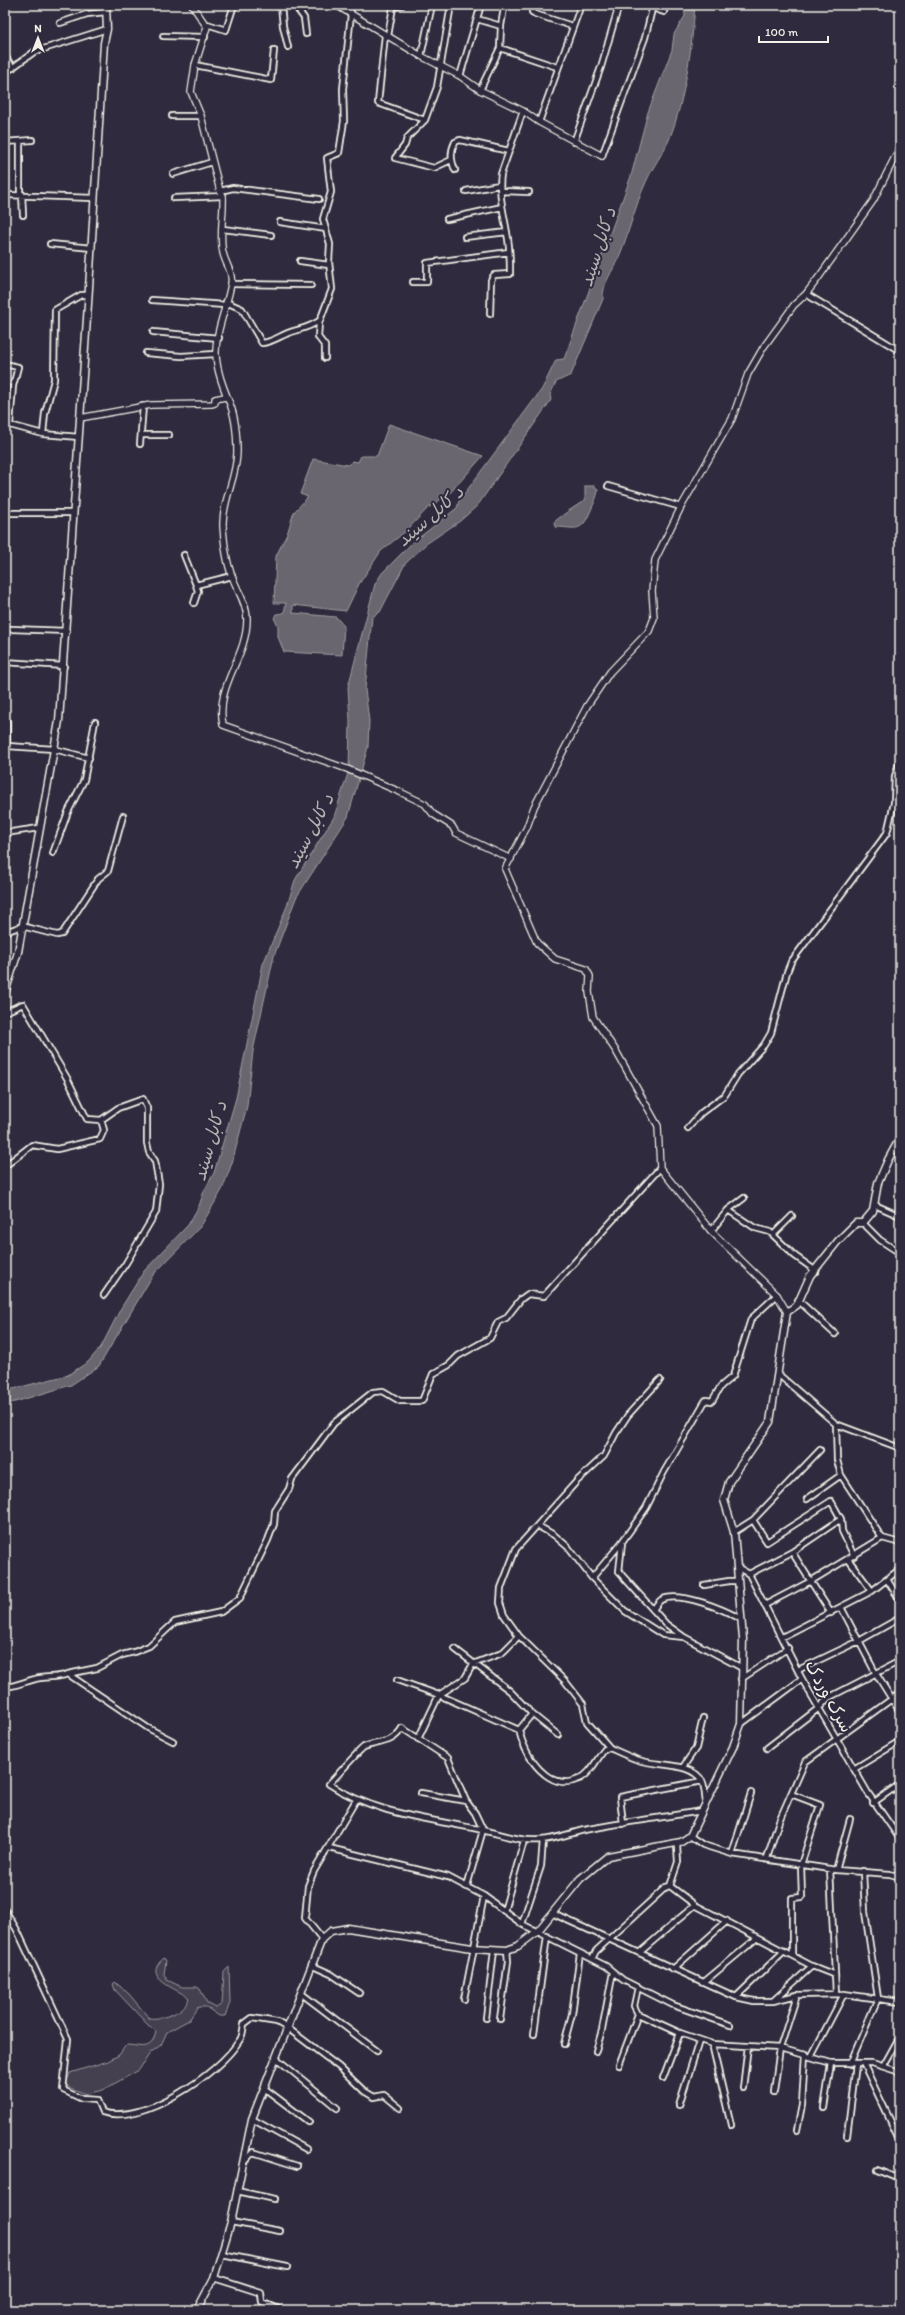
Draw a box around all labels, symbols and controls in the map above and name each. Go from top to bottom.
north arrow [18,18,58,58]
scale bar [759,18,828,44]
text: N [34,22,42,35]
text: 100 m [765,25,798,39]
water label: د کابل سيند [575,205,621,289]
water label: د کابل سيند [392,481,468,551]
water label: د کابل سيند [281,790,339,872]
water label: د کابل سيند [188,1098,232,1183]
street label: سرک وردک [801,1656,857,1736]

